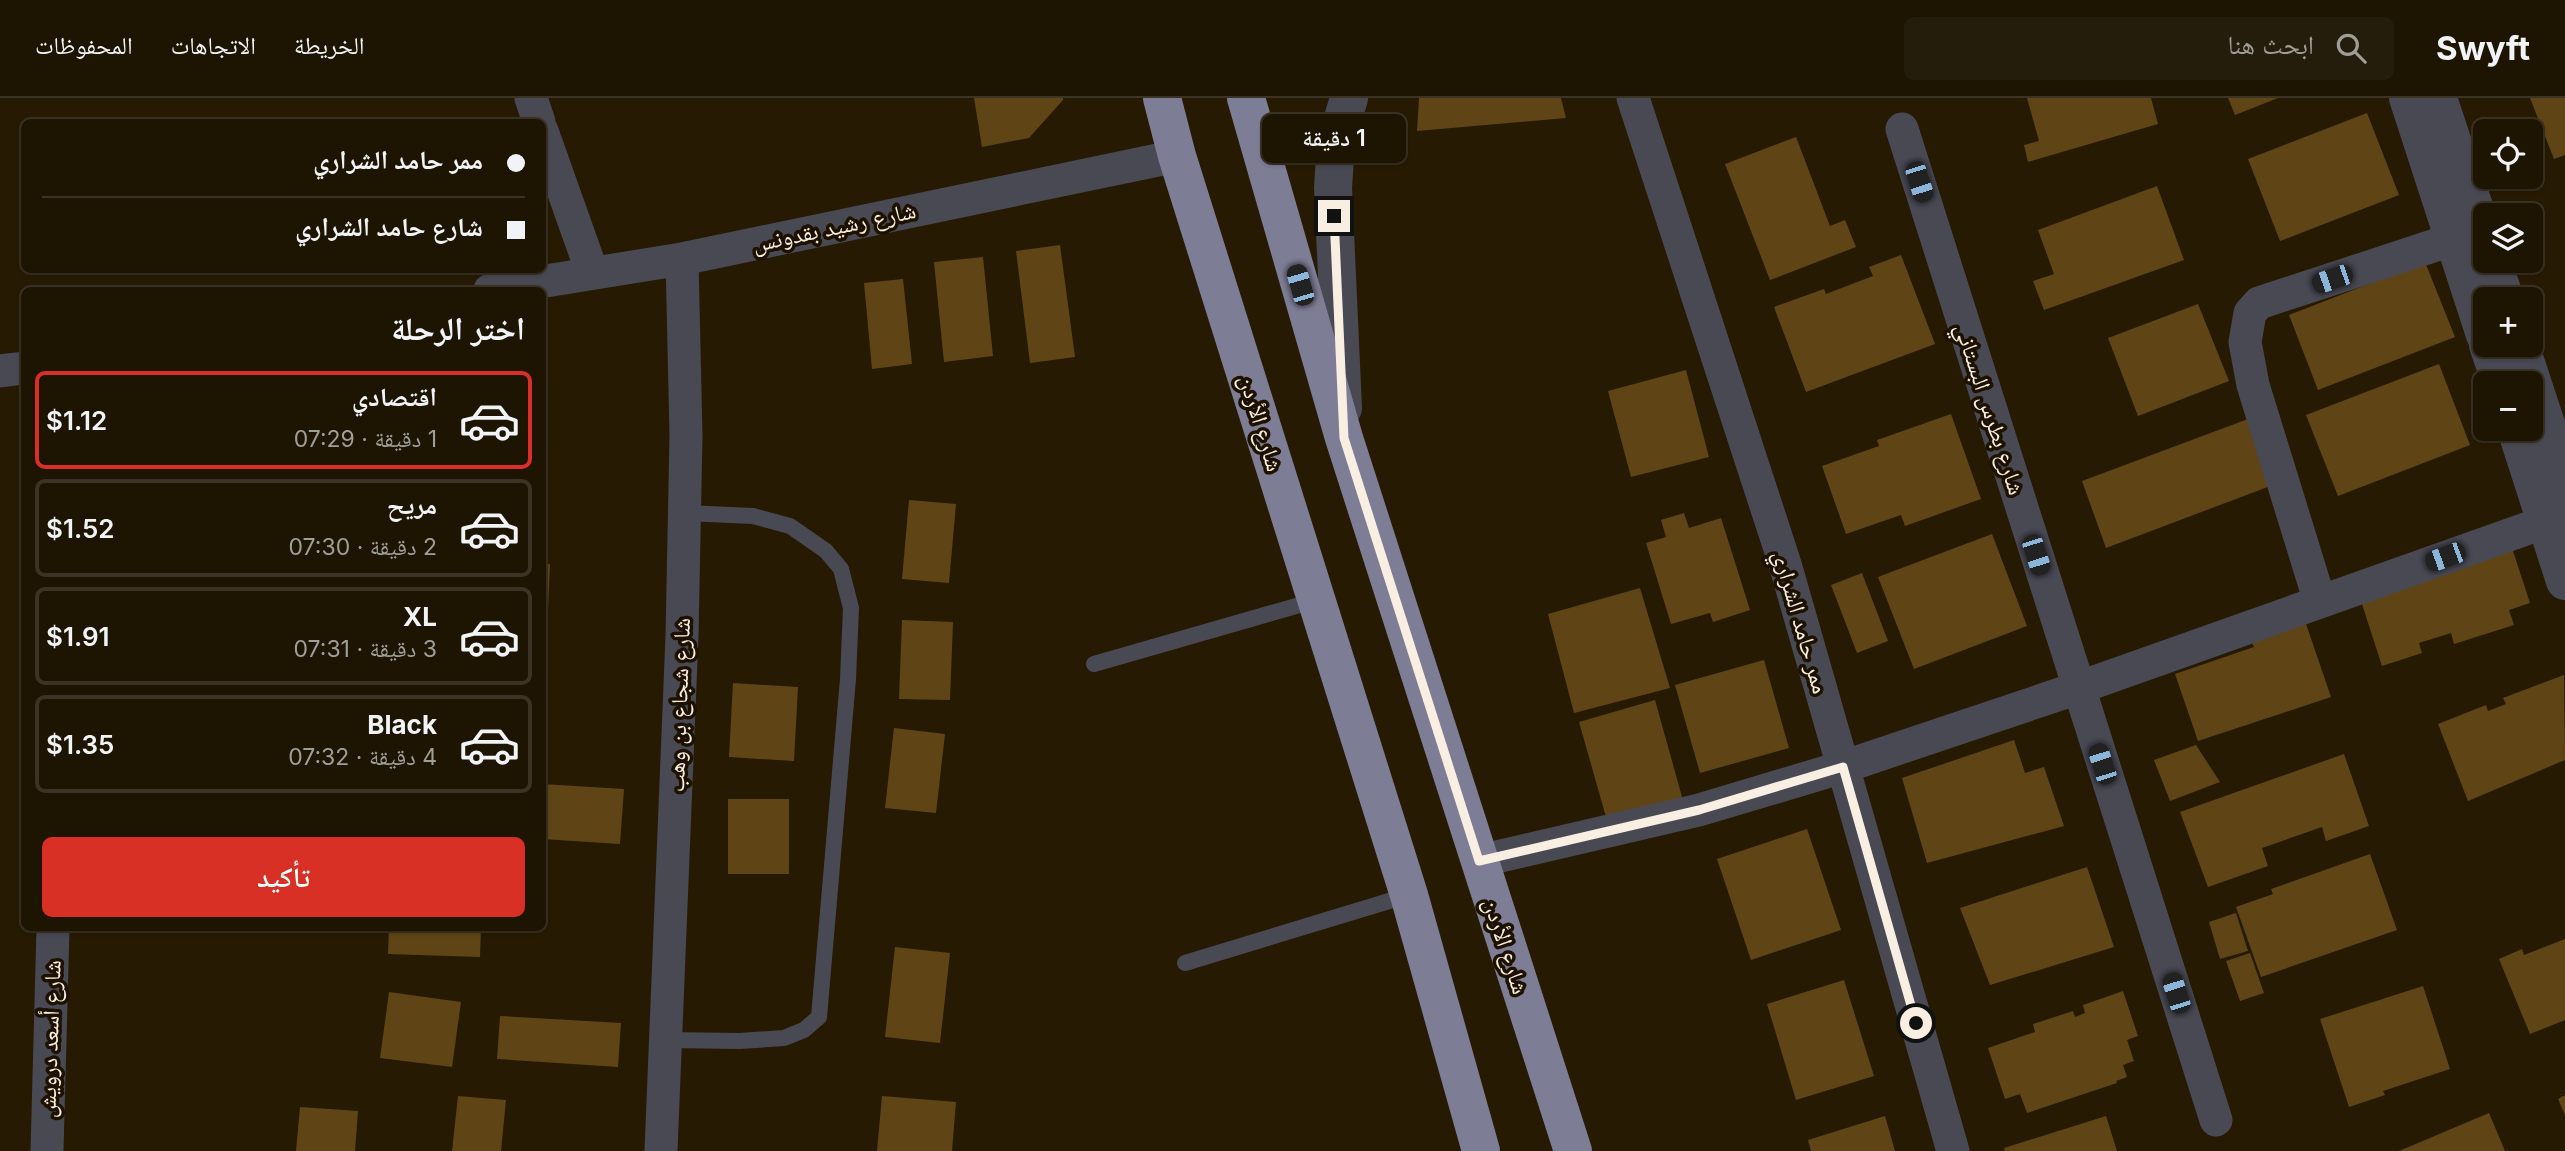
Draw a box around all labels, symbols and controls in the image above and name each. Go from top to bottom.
search box [1904,17,2394,80]
text: Swyft [2436,28,2530,68]
text: ابحث هنا [2227,29,2314,60]
icon: search [2332,29,2370,67]
text: المحفوظات [35,31,133,60]
text: الاتجاهات [171,31,256,60]
text: الخريطة [294,31,365,60]
callout: 1 دقيقة [1262,115,1406,164]
map controls [2473,119,2543,441]
button: locate [2473,119,2543,189]
text: 1 دقيقة [1302,124,1366,152]
text: ممر حامد الشراري [313,144,483,175]
car [1903,159,1936,205]
street label: شارع رشيد بقدونس [750,196,919,259]
route end [1318,200,1350,232]
button: layers [2473,203,2543,273]
text: شارع حامد الشراري [295,211,483,242]
car [1285,262,1316,308]
car [2309,262,2356,296]
button: + [2473,287,2543,357]
text: اختر الرحلة [391,309,525,348]
street label: شارع بطرس البستاني [1944,320,2031,500]
street label: شارع الأردن [1232,371,1289,475]
button: − [2473,371,2543,441]
text: اقتصادي [352,381,437,412]
icon: car [458,389,521,452]
text: $1.12 [46,405,107,436]
text: 1 دقيقة · 07:29 [294,425,437,453]
text: مريح [387,489,437,520]
icon: car [458,497,521,560]
text: $1.52 [46,513,115,544]
car [2020,532,2053,578]
text: 2 دقيقة · 07:30 [289,533,437,561]
car [2422,540,2469,574]
street label: ممر حامد الشراري [1763,547,1835,698]
text: XL [403,601,437,632]
icon: car [458,605,521,668]
street label: شارع شجاع بن وهب [662,617,697,793]
text: $1.91 [46,621,110,652]
text: 3 دقيقة · 07:31 [293,635,437,663]
text: Black [367,709,437,740]
icon: car [458,713,521,776]
text: $1.35 [46,729,114,760]
car [2086,741,2119,787]
text: 4 دقيقة · 07:32 [288,743,437,771]
button: تأكيد [42,837,525,917]
street label: شارع الأردن [1476,894,1535,998]
street label: شارع أسعد درويش [33,959,68,1119]
car [2160,970,2193,1016]
route start [1900,1007,1932,1039]

